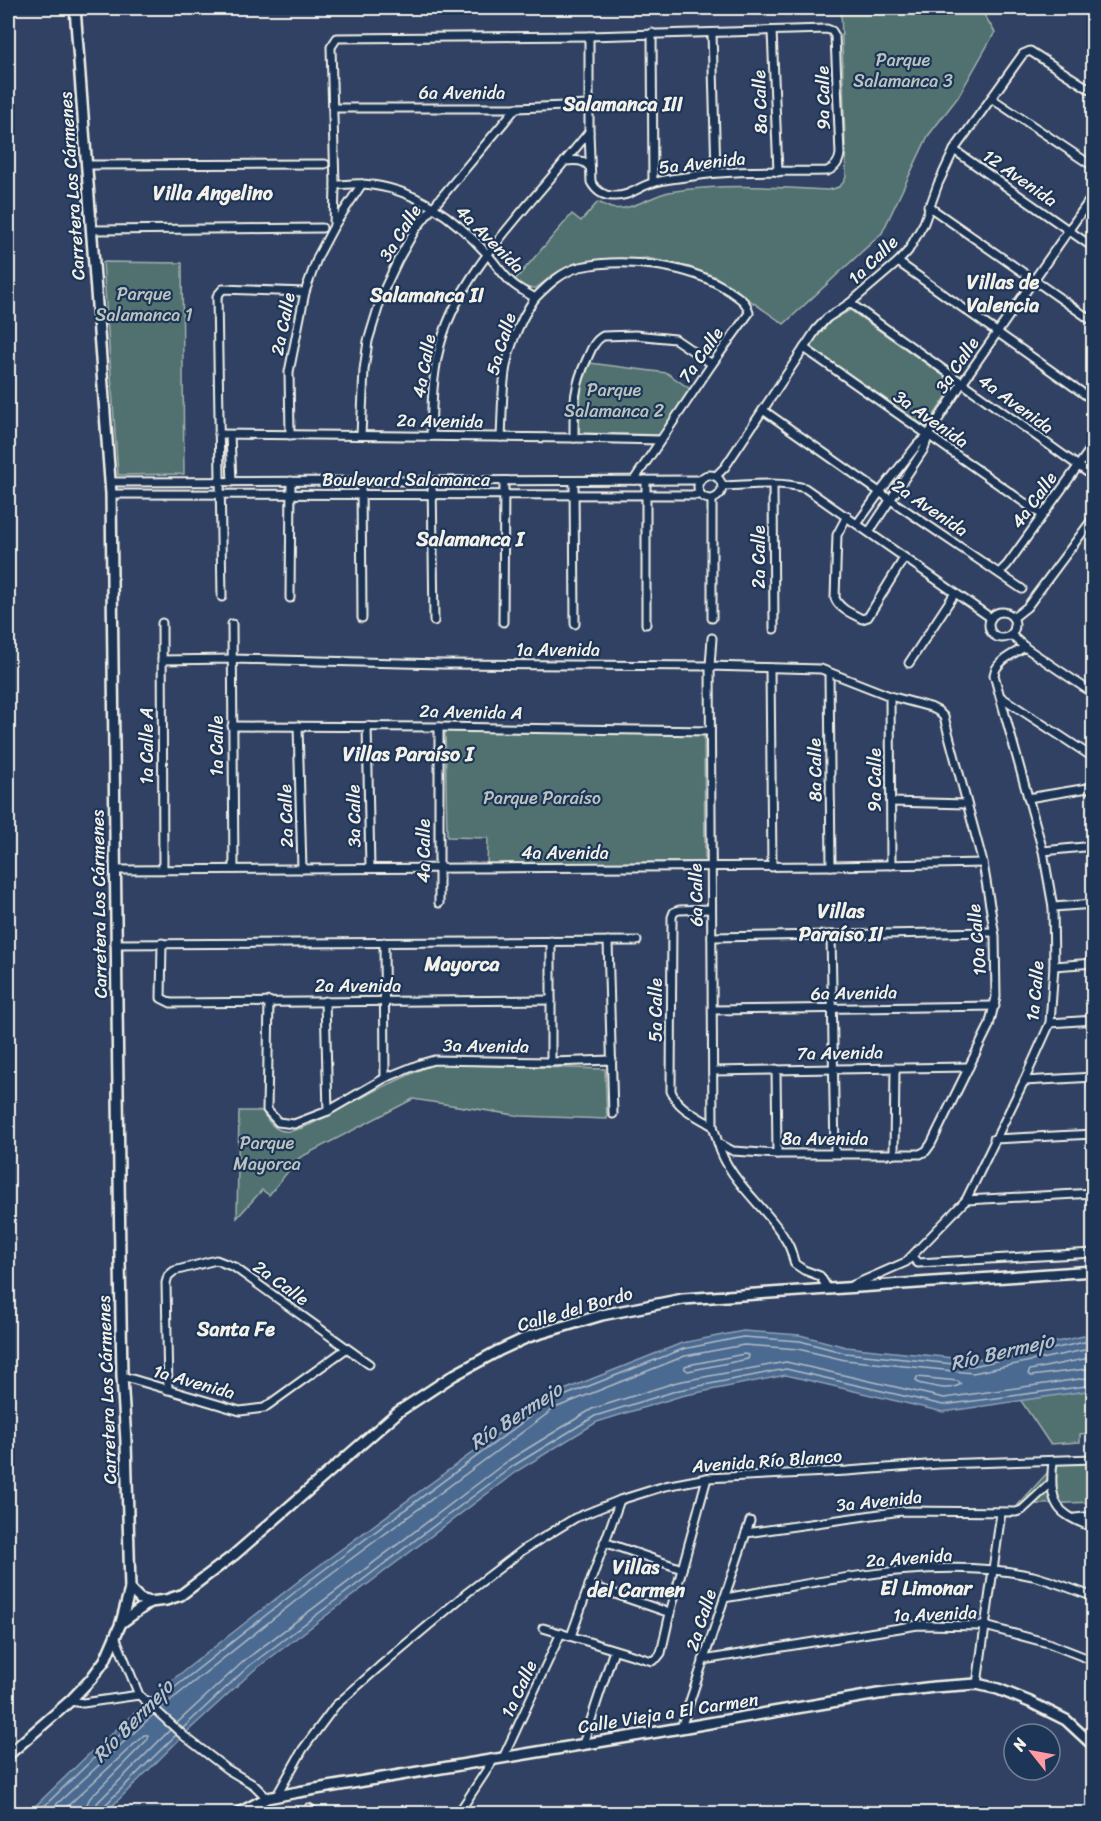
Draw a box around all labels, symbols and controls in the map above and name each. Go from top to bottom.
park label: Parque Salamanca 3 [853,44,953,97]
street label: 9a Calle [806,65,840,130]
street label: 8a Calle [743,69,777,134]
street label: 6a Avenida [419,77,505,109]
district label: Salamanca III [562,87,684,122]
street label: Carretera Los Cármenes [49,90,95,281]
street label: 12 Avenida [976,140,1064,216]
street label: 5a Avenida [657,143,747,183]
district label: Villa Angelino [153,176,274,211]
street label: 4a Avenida [448,197,532,281]
street label: 3a Calle [370,198,430,268]
street label: 1a Calle [840,227,906,293]
district label: Villas de Valencia [967,265,1040,323]
park label: Parque Salamanca 1 [95,278,193,331]
district label: Salamanca II [369,278,485,313]
street label: 2a Calle [261,290,305,358]
street label: 5a Calle [476,308,526,379]
street label: 7a Calle [670,320,732,390]
street label: 3a Calle [926,330,988,400]
street label: 4a Calle [403,331,445,400]
street label: 4a Avenida [971,365,1061,443]
park label: Parque Salamanca 2 [564,374,664,427]
street label: 3a Avenida [887,381,975,457]
street label: 2a Avenida [396,404,484,438]
street label: Boulevard Salamanca [322,464,491,496]
street label: 4a Calle [1002,464,1066,535]
street label: 2a Avenida [885,470,975,546]
district label: Salamanca I [415,522,526,557]
street label: 2a Calle [743,525,775,589]
street label: 1a Avenida [516,634,600,666]
street label: 2a Avenida A [419,695,523,729]
street label: 1a Calle A [131,707,163,785]
street label: 1a Calle [201,715,233,776]
district label: Villas Paraíso I [343,737,475,772]
street label: 8a Calle [798,738,832,802]
street label: 9a Calle [859,748,891,812]
park label: Parque Paraíso [483,782,601,814]
street label: 2a Calle [269,783,303,848]
street label: 3a Calle [337,784,371,848]
street label: Carretera Los Cármenes [81,809,117,999]
street label: 4a Calle [408,819,440,883]
street label: 4a Avenida [521,837,609,869]
street label: 6a Calle [679,863,713,927]
district label: Villas Paraíso II [799,894,884,952]
street label: 10a Calle [958,902,996,977]
district label: Mayorca [423,947,501,982]
street label: 1a Calle [1016,959,1054,1023]
street label: 2a Avenida [315,970,401,1002]
street label: 6a Avenida [810,976,898,1010]
street label: 5a Calle [640,978,672,1042]
street label: 3a Avenida [443,1029,529,1063]
street label: 7a Avenida [796,1036,884,1070]
street label: 8a Avenida [781,1123,869,1155]
park label: Parque Mayorca [233,1127,301,1180]
street label: 2a Calle [246,1251,316,1315]
street label: Calle del Bordo [513,1277,637,1341]
street label: Carretera Los Cármenes [88,1294,126,1485]
district label: Santa Fe [196,1312,275,1347]
water label: Río Bermejo [947,1323,1059,1381]
street label: 1a Avenida [149,1355,239,1409]
water label: Río Bermejo [462,1372,571,1459]
street label: Avenida Río Blanco [690,1440,843,1482]
street label: 3a Avenida [834,1481,924,1521]
street label: 2a Avenida [865,1539,953,1577]
district label: Villas del Carmen [587,1550,685,1608]
district label: El Limonar [880,1571,973,1606]
street label: 2a Calle [676,1585,726,1655]
street label: 1a Avenida [892,1597,978,1631]
street label: 1a Calle [492,1654,546,1723]
water label: Río Bermejo [84,1670,183,1771]
street label: Calle Vieja a El Carmen [575,1683,761,1743]
north arrow [1002,1722,1062,1782]
text: N [1004,1732,1035,1758]

